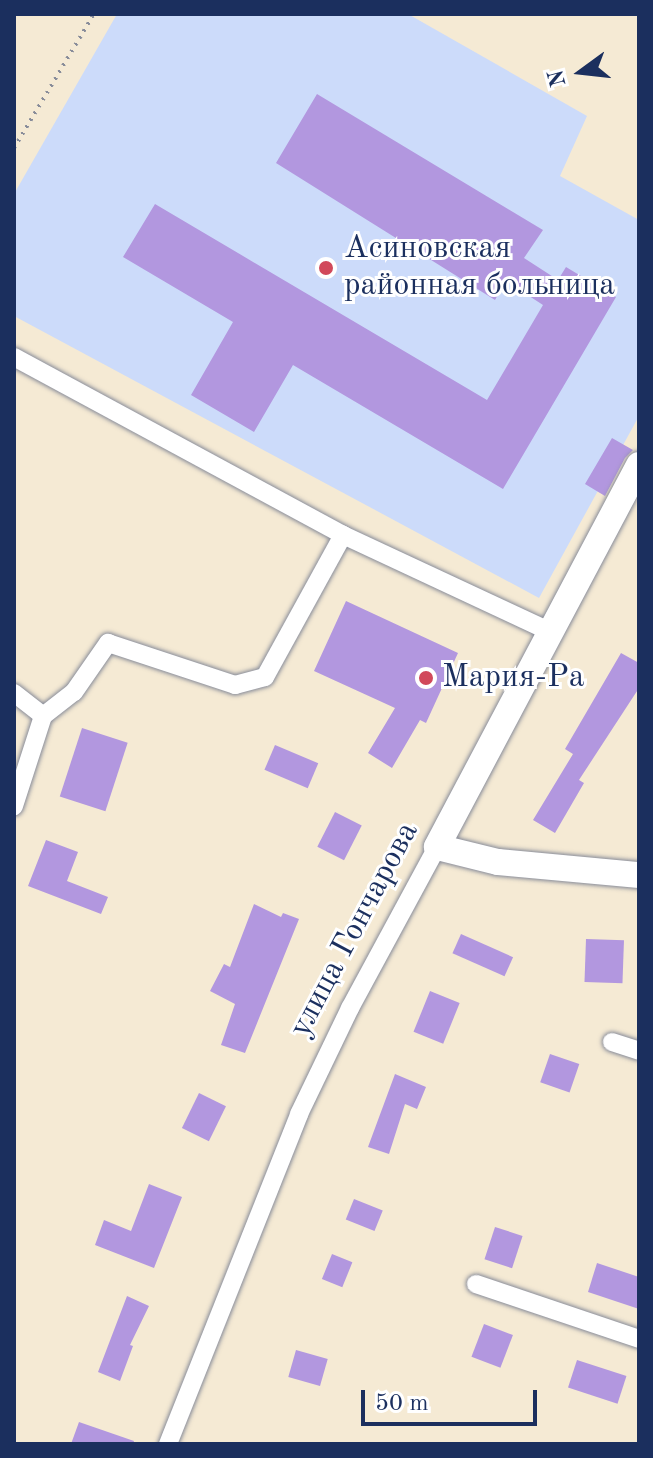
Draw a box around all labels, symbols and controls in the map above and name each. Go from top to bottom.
north arrow [541,32,621,112]
text: N [545,67,571,89]
place label: Асиновская районная больница [344,231,615,306]
marker: Асиновская районная больница [315,257,337,279]
place label: Мария-Ра [442,659,584,697]
marker: Мария-Ра [417,669,435,687]
street label: улица Гончарова [282,816,428,1044]
scale bar [365,1374,541,1424]
text: 50 m [375,1392,429,1416]

